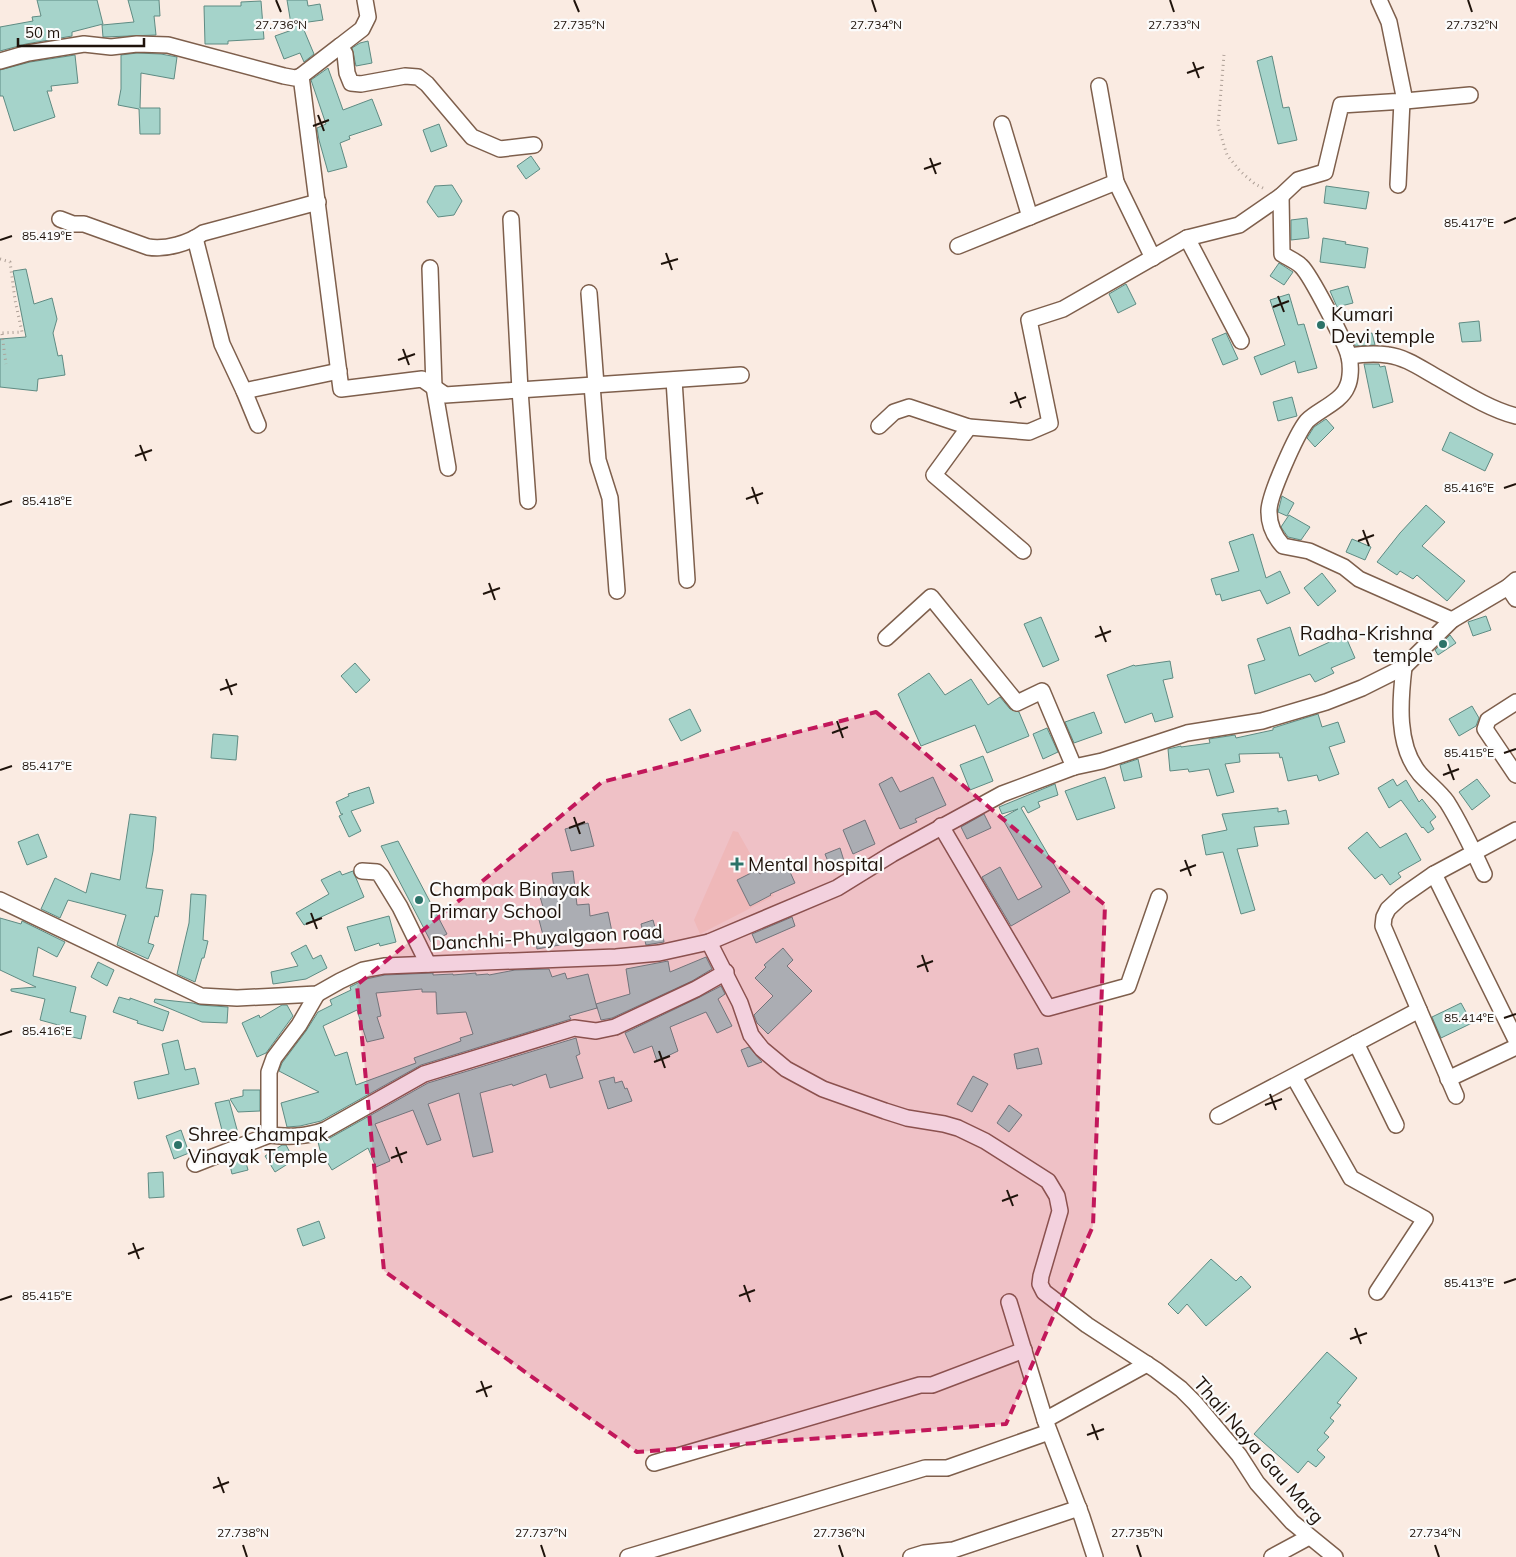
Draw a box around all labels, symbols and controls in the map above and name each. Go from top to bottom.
scale bar [18,15,144,47]
text: 27.736°N [255,17,307,32]
text: 27.735°N [553,17,605,32]
text: 27.734°N [850,17,902,32]
text: 27.733°N [1148,17,1200,32]
text: 27.732°N [1446,17,1498,32]
text: 50 m [25,23,60,42]
text: 85.417°E [1444,215,1494,230]
text: 85.419°E [22,228,72,243]
place label: Kumari Devi temple [1331,302,1435,348]
marker: Kumari Devi temple [1315,319,1327,331]
text: 85.416°E [1444,480,1494,495]
text: 85.418°E [22,493,72,508]
place label: Radha-Krishna temple [1300,621,1433,667]
marker: Radha-Krishna temple [1437,638,1449,650]
text: 85.415°E [1444,745,1494,760]
text: 85.417°E [22,758,72,773]
place label: Mental hospital [748,852,883,876]
marker: Mental hospital [730,857,744,871]
place label: Champak Binayak Primary School [429,877,590,923]
marker: Champak Binayak Primary School [413,894,425,906]
street label: Danchhi-Phuyalgaon road [431,919,663,955]
text: 85.414°E [1444,1010,1494,1025]
text: 85.416°E [22,1023,72,1038]
place label: Shree Champak Vinayak Temple [188,1122,328,1168]
marker: Shree Champak Vinayak Temple [172,1139,184,1151]
text: 85.413°E [1444,1275,1494,1290]
text: 85.415°E [22,1288,72,1303]
street label: Thali Naya Gau Marg [1189,1372,1329,1528]
text: 27.738°N [217,1525,269,1540]
text: 27.737°N [515,1525,567,1540]
text: 27.736°N [813,1525,865,1540]
text: 27.735°N [1111,1525,1163,1540]
text: 27.734°N [1409,1525,1461,1540]

